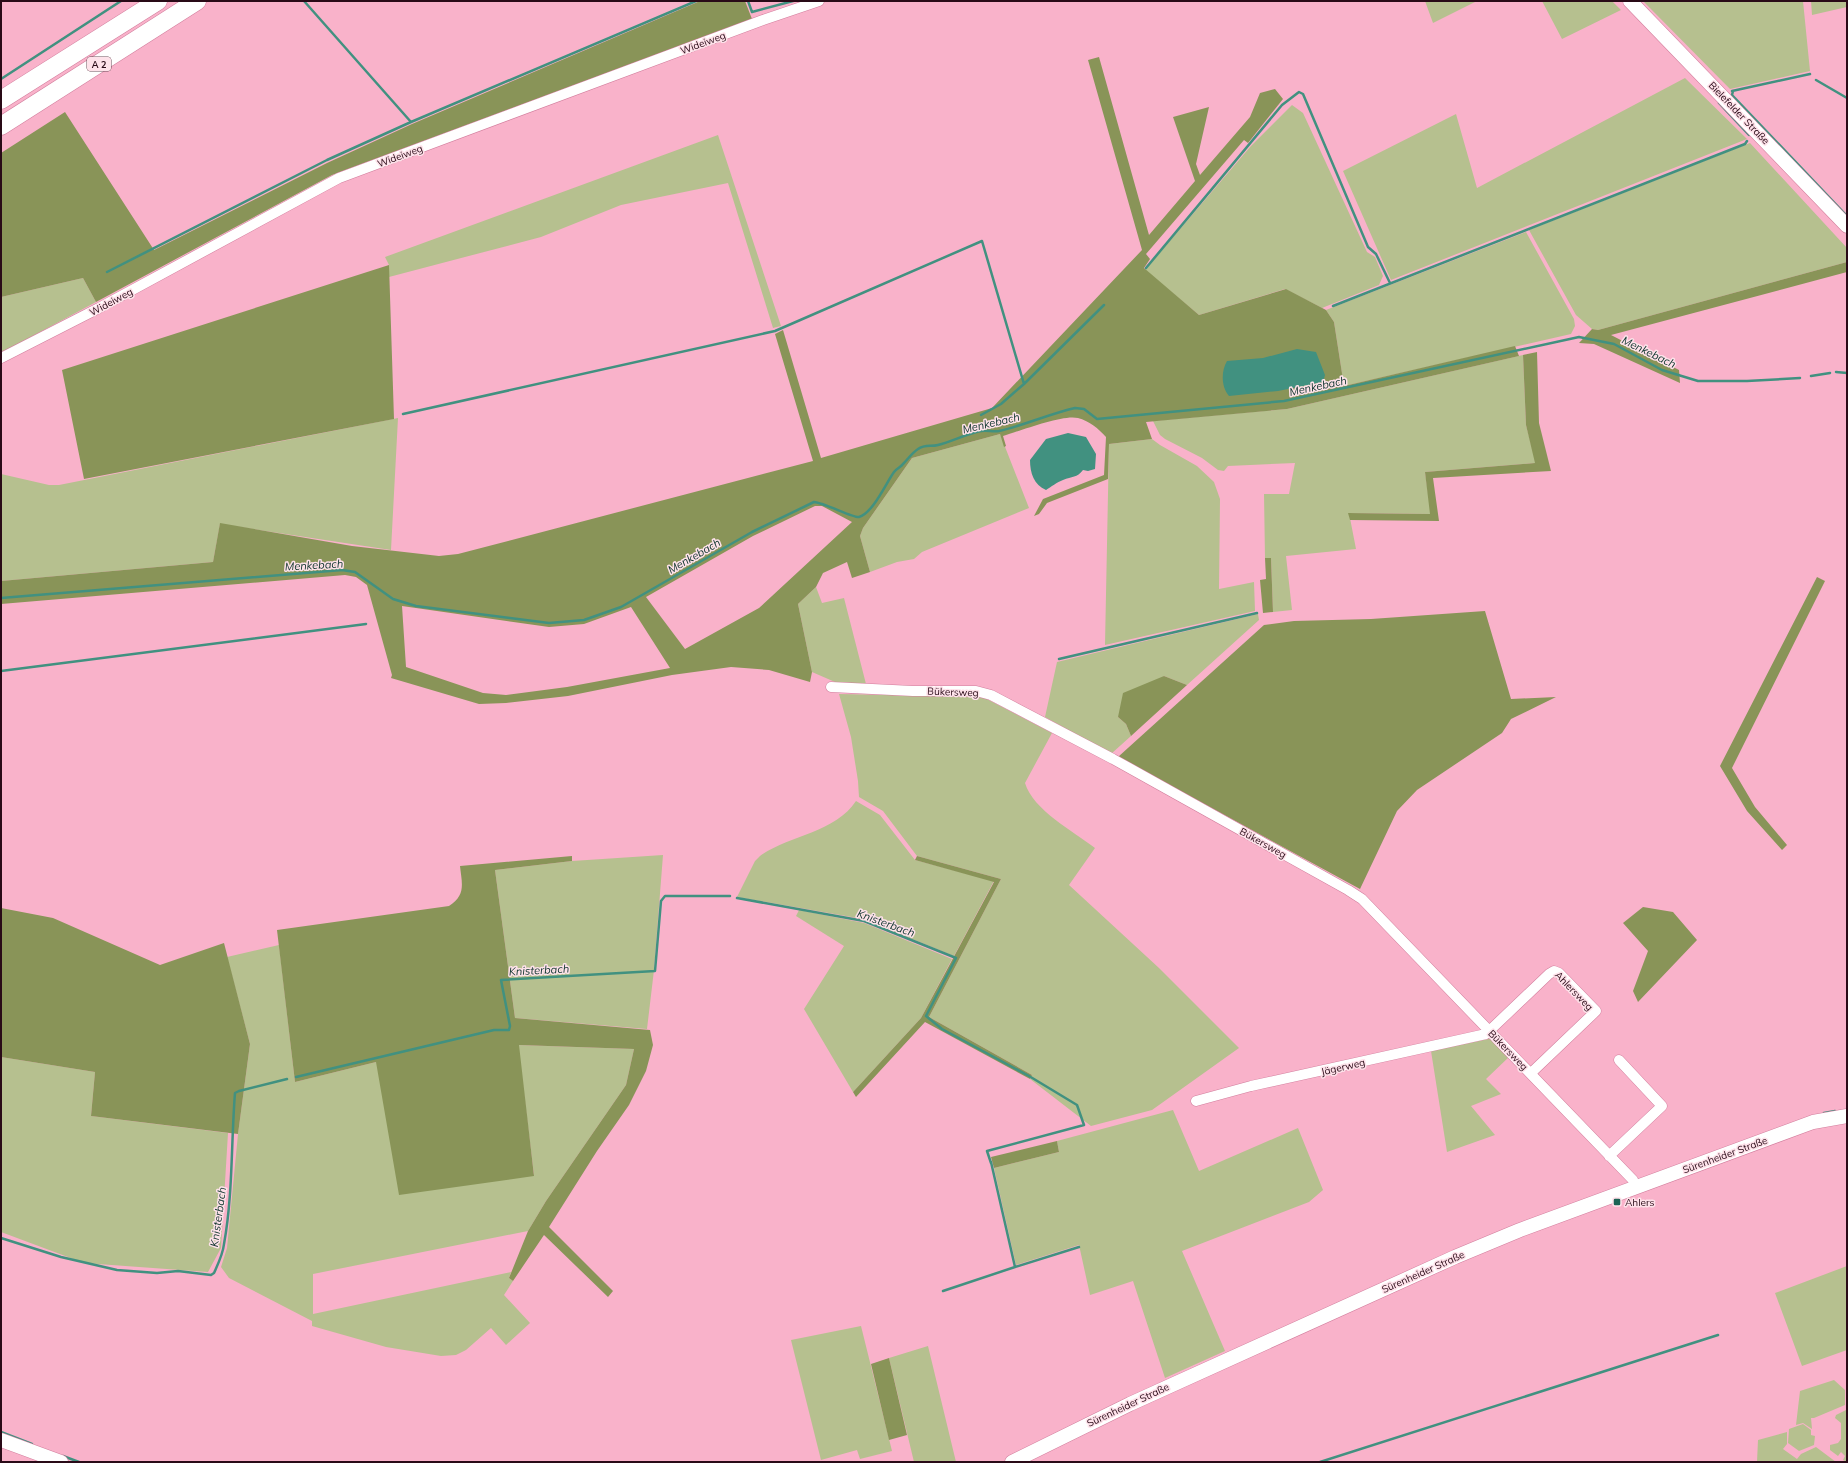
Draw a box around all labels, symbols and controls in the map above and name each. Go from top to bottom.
street label: Wideiweg [678,29,728,57]
road number: A 2 [87,57,111,71]
street label: Bielefelder Straße [1706,79,1772,147]
street label: Wideiweg [375,142,425,170]
street label: Wideiweg [87,285,135,319]
water label: Menkebach [1620,333,1678,371]
water label: Menkebach [1288,373,1348,399]
water label: Menkebach [961,410,1021,436]
water label: Menkebach [665,535,723,577]
water label: Menkebach [284,556,344,574]
street label: Bükersweg [927,685,979,699]
street label: Bükersweg [1237,825,1289,861]
water label: Knisterbach [855,906,917,940]
water label: Knisterbach [509,961,569,979]
street label: Ahlersweg [1552,969,1596,1013]
street label: Bükersweg [1485,1027,1531,1073]
street label: Jägerweg [1320,1056,1366,1078]
street label: Sürenheider Straße [1681,1134,1769,1176]
water label: Knisterbach [207,1186,229,1248]
place label: Ahlers [1625,1196,1655,1209]
marker: Ahlers [1612,1197,1622,1207]
street label: Sürenheider Straße [1380,1248,1466,1296]
street label: Sürenheider Straße [1085,1380,1171,1430]

